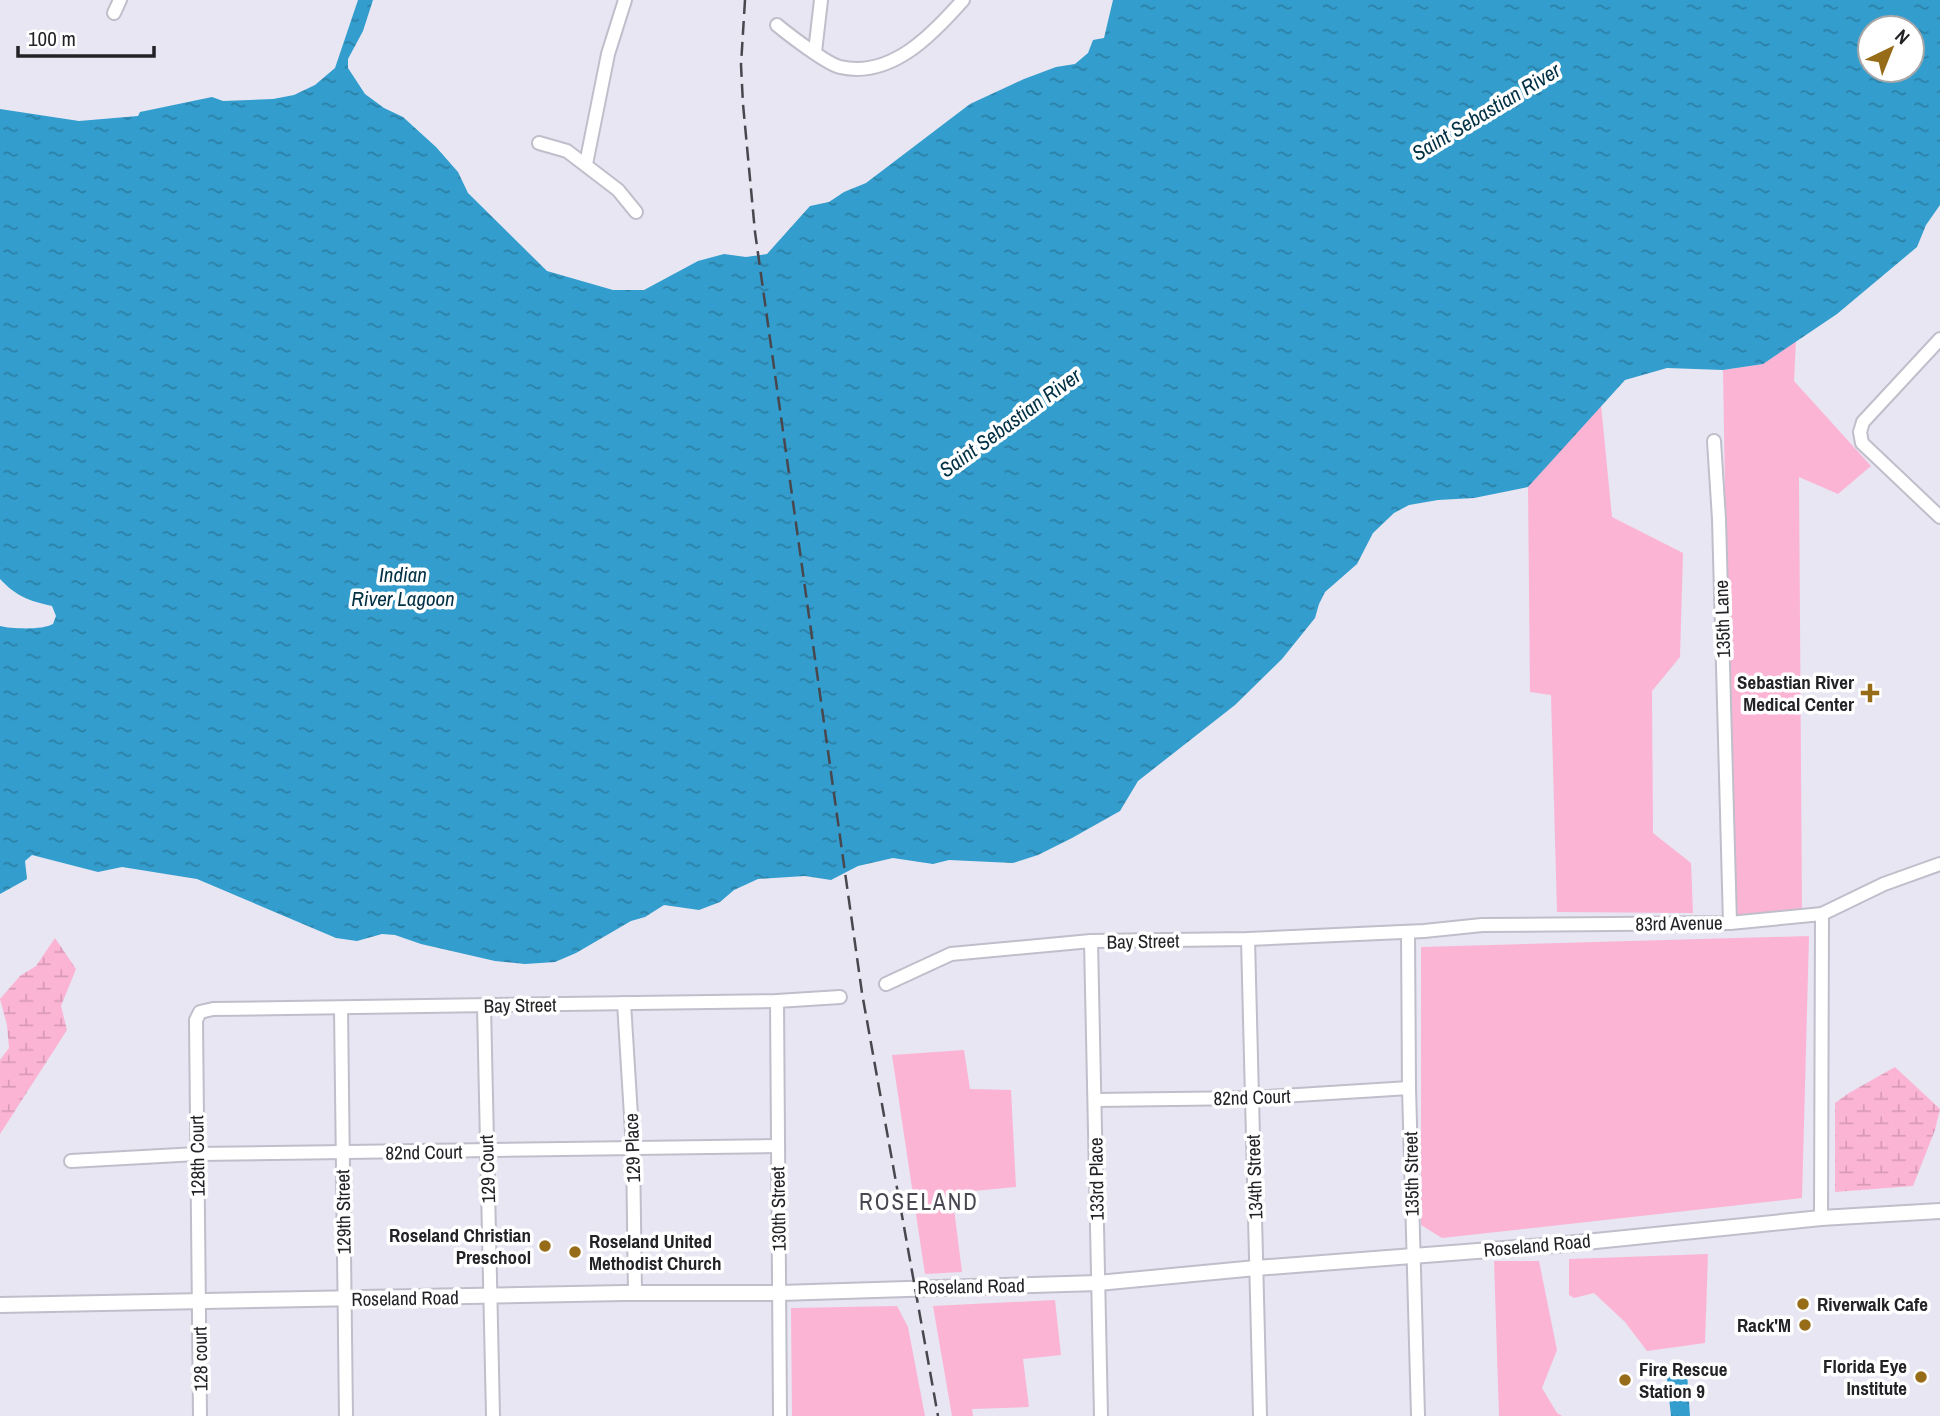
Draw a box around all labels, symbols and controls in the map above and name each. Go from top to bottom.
scale bar [18,14,154,58]
north arrow [1856,14,1926,84]
text: N [1890,23,1916,50]
text: 100 m [28,24,76,53]
water label: Saint Sebastian River [1406,55,1567,167]
water label: Saint Sebastian River [933,361,1087,484]
water label: Indian River Lagoon [351,560,455,613]
street label: 135th Lane [1708,580,1736,658]
place label: Sebastian River Medical Center [1737,669,1854,717]
marker: Sebastian River Medical Center [1860,683,1880,703]
street label: 83rd Avenue [1635,909,1723,937]
street label: Bay Street [1106,927,1180,955]
street label: Bay Street [483,991,557,1019]
street label: 82nd Court [1213,1083,1292,1111]
street label: 129 Place [618,1113,646,1183]
street label: 128th Court [183,1114,211,1197]
street label: 135th Street [1397,1131,1425,1217]
street label: 134th Street [1240,1133,1268,1220]
street label: 129 Court [473,1134,501,1204]
street label: 133rd Place [1082,1137,1110,1221]
street label: 82nd Court [385,1138,463,1166]
street label: 130th Street [764,1166,792,1252]
street label: 129th Street [329,1169,357,1255]
district label: ROSELAND [859,1186,979,1217]
place label: Roseland Christian Preschool [389,1222,531,1270]
street label: Roseland Road [1482,1227,1592,1263]
place label: Roseland United Methodist Church [589,1228,721,1276]
marker: Roseland Christian Preschool [537,1238,553,1254]
marker: Roseland United Methodist Church [567,1244,583,1260]
street label: Roseland Road [917,1272,1025,1300]
street label: Roseland Road [351,1284,459,1312]
place label: Riverwalk Cafe [1817,1291,1928,1317]
marker: Riverwalk Cafe [1795,1296,1811,1312]
place label: Rack'M [1737,1312,1791,1338]
marker: Rack'M [1797,1317,1813,1333]
street label: 128 court [186,1326,214,1392]
place label: Florida Eye Institute [1823,1353,1907,1401]
place label: Fire Rescue Station 9 [1639,1356,1728,1404]
marker: Florida Eye Institute [1913,1369,1929,1385]
marker: Fire Rescue Station 9 [1617,1372,1633,1388]

